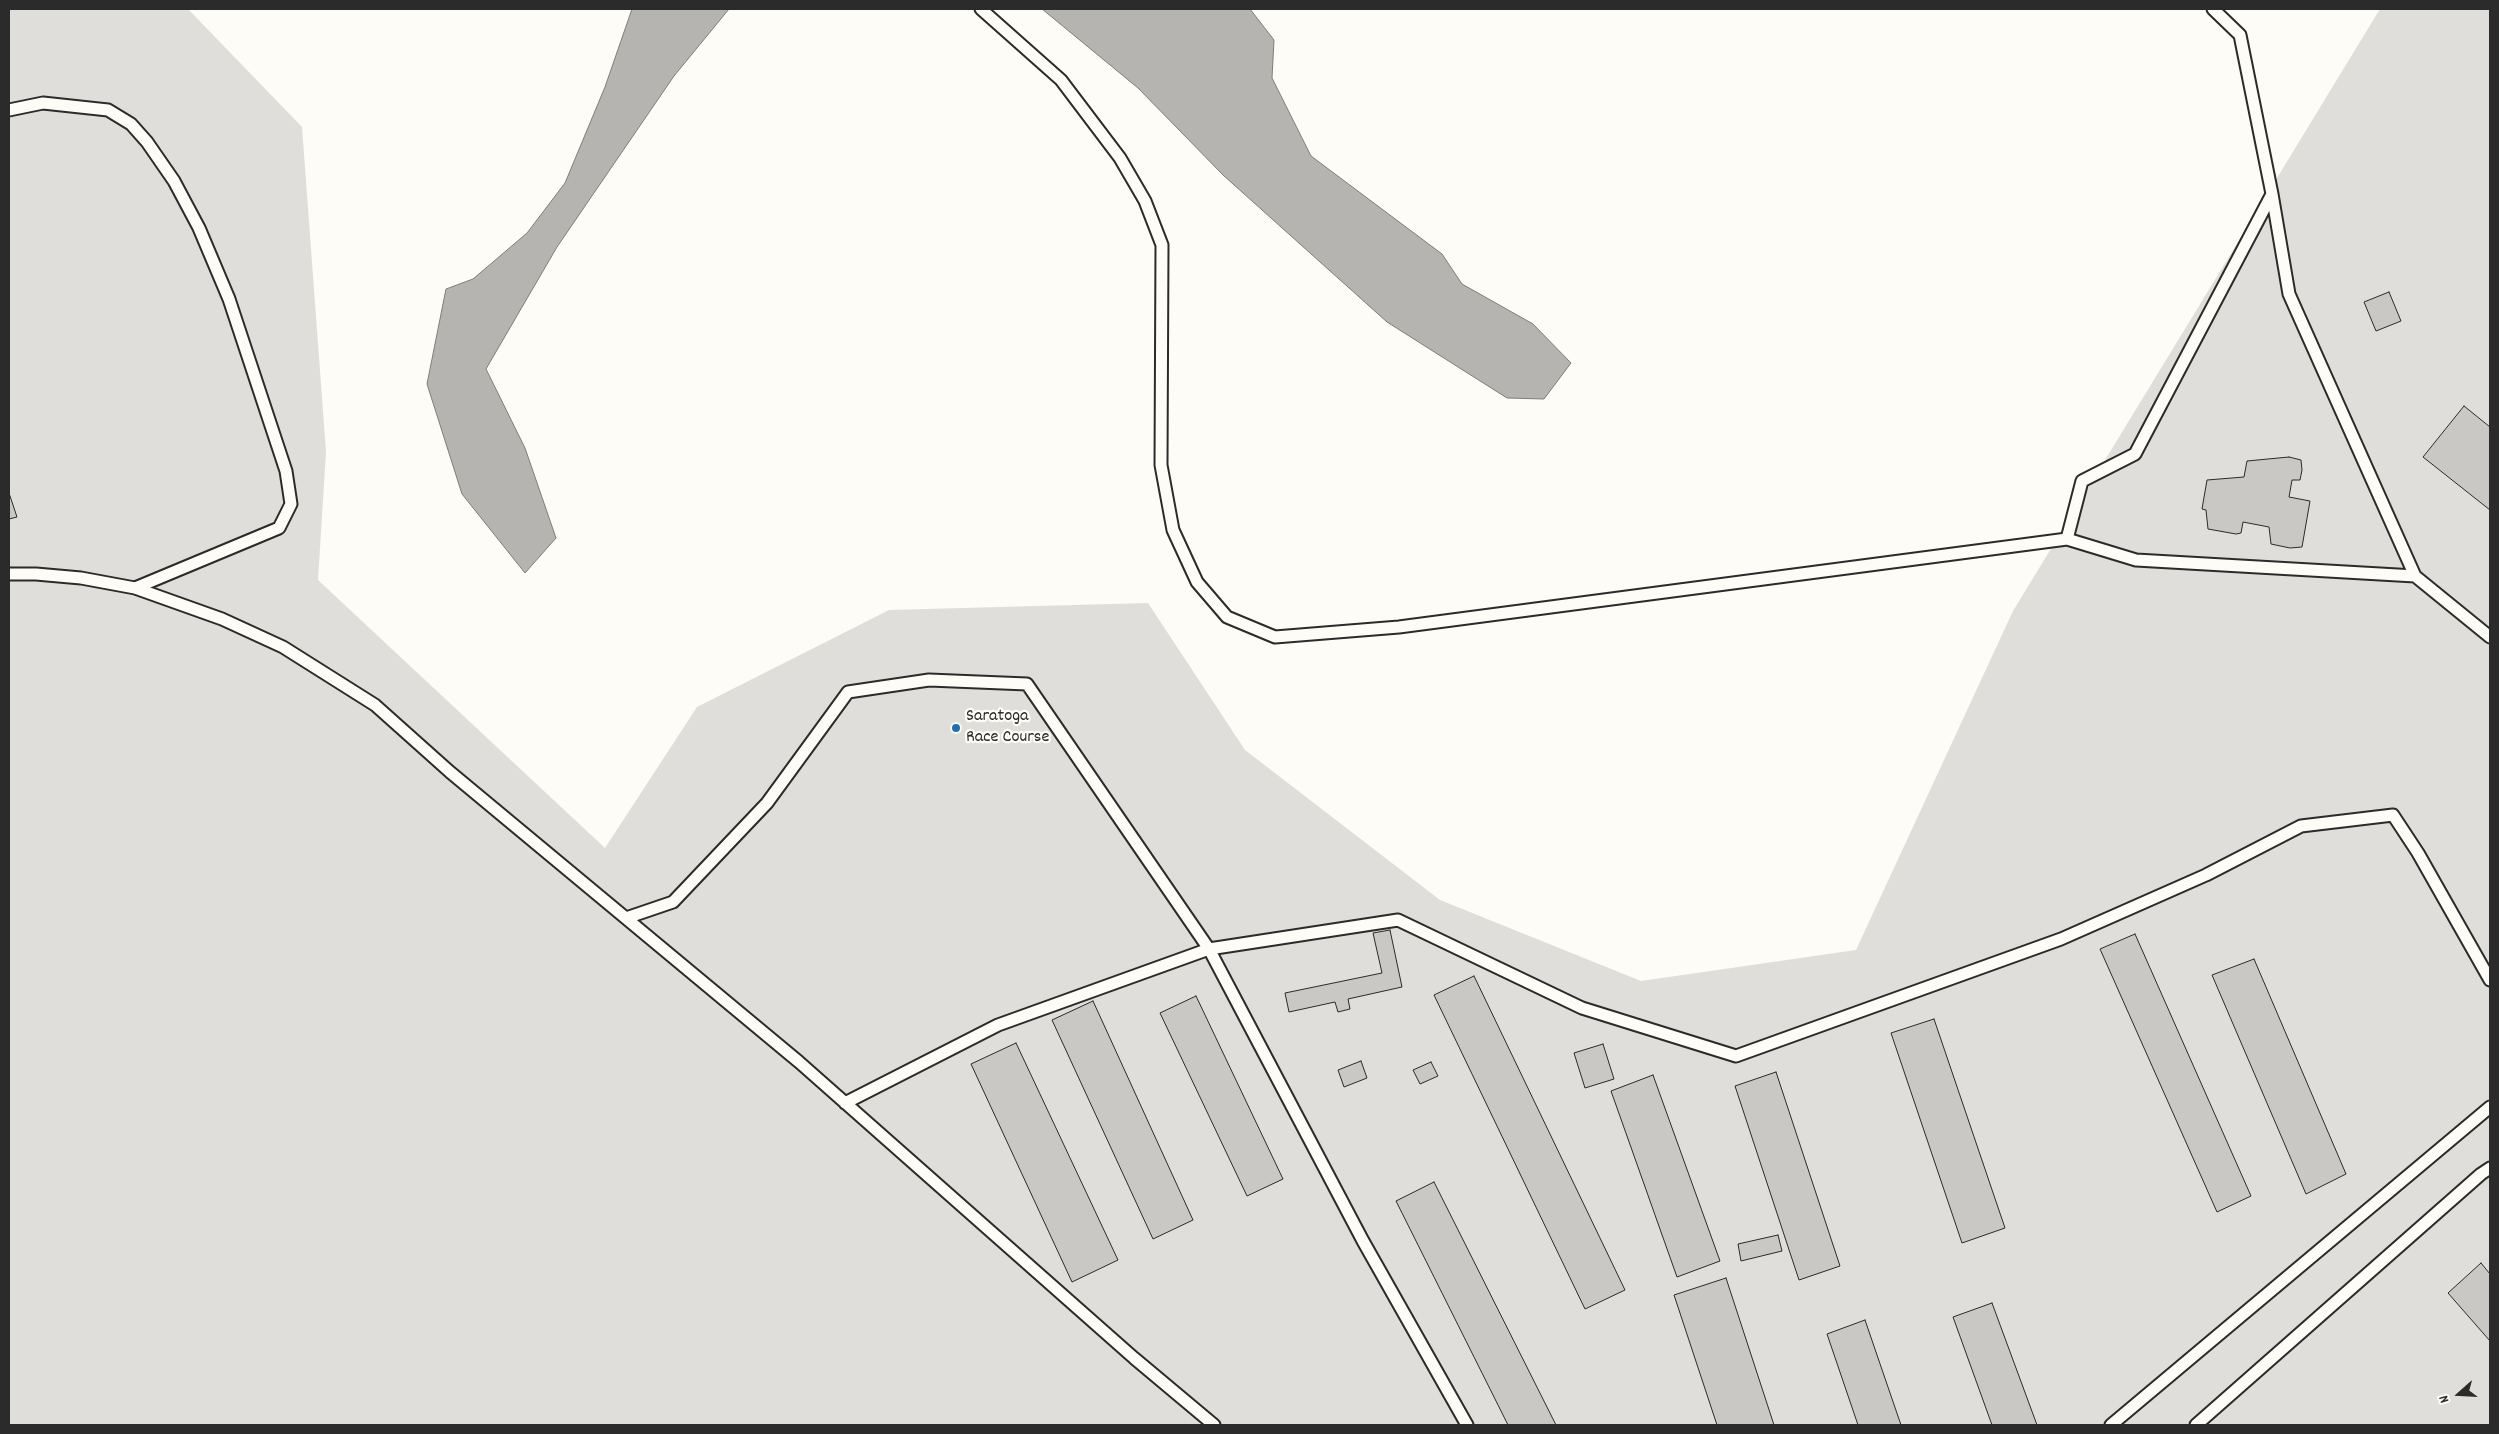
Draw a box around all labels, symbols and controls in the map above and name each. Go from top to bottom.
place label: Saratoga Race Course [966,707,1049,750]
marker: Saratoga Race Course [950,722,962,734]
north arrow [2434,1369,2484,1419]
text: N [2434,1392,2455,1405]

